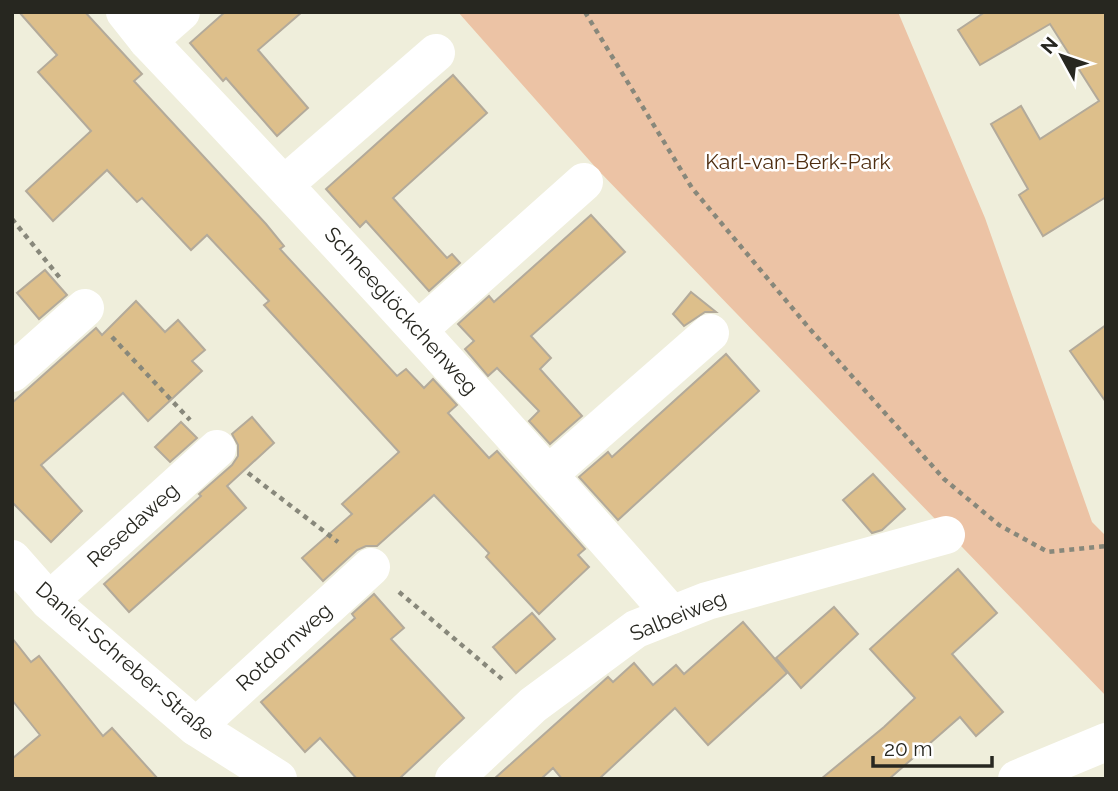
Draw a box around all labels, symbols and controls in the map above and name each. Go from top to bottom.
north arrow [1027,21,1097,91]
text: N [1036,32,1062,58]
park label: Karl-van-Berk-Park [705,149,891,174]
street label: Schneeglöckchenweg [320,222,483,400]
street label: Resedaweg [82,477,184,572]
street label: Daniel-Schreber-Straße [31,576,220,745]
street label: Salbeiweg [626,585,730,646]
street label: Rotdornweg [231,597,336,696]
scale bar [873,724,992,768]
text: 20 m [884,736,932,761]

